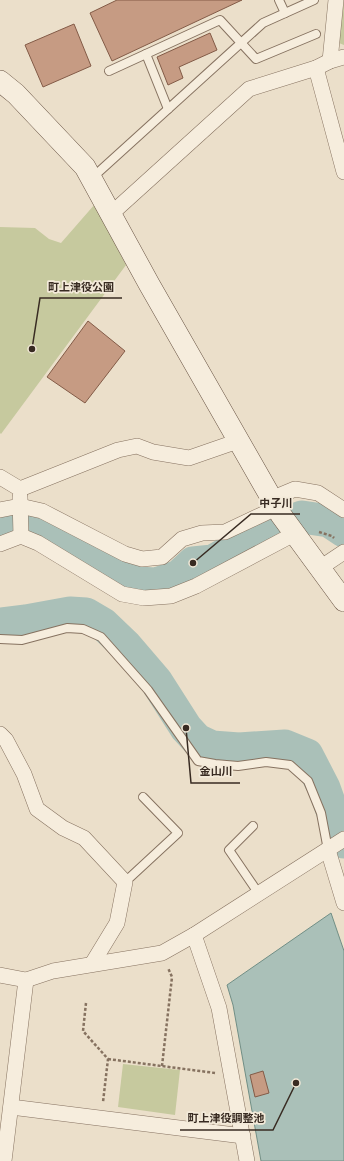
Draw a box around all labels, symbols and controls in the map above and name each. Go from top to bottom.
callout: 町上津役公園 [40,275,122,298]
text: 町上津役公園 [48,278,114,294]
callout: 中子川 [251,491,300,514]
text: 中子川 [260,494,293,510]
callout: 金山川 [191,760,240,783]
text: 金山川 [200,762,233,778]
callout: 町上津役調整池 [180,1107,273,1130]
text: 町上津役調整池 [188,1109,265,1125]

